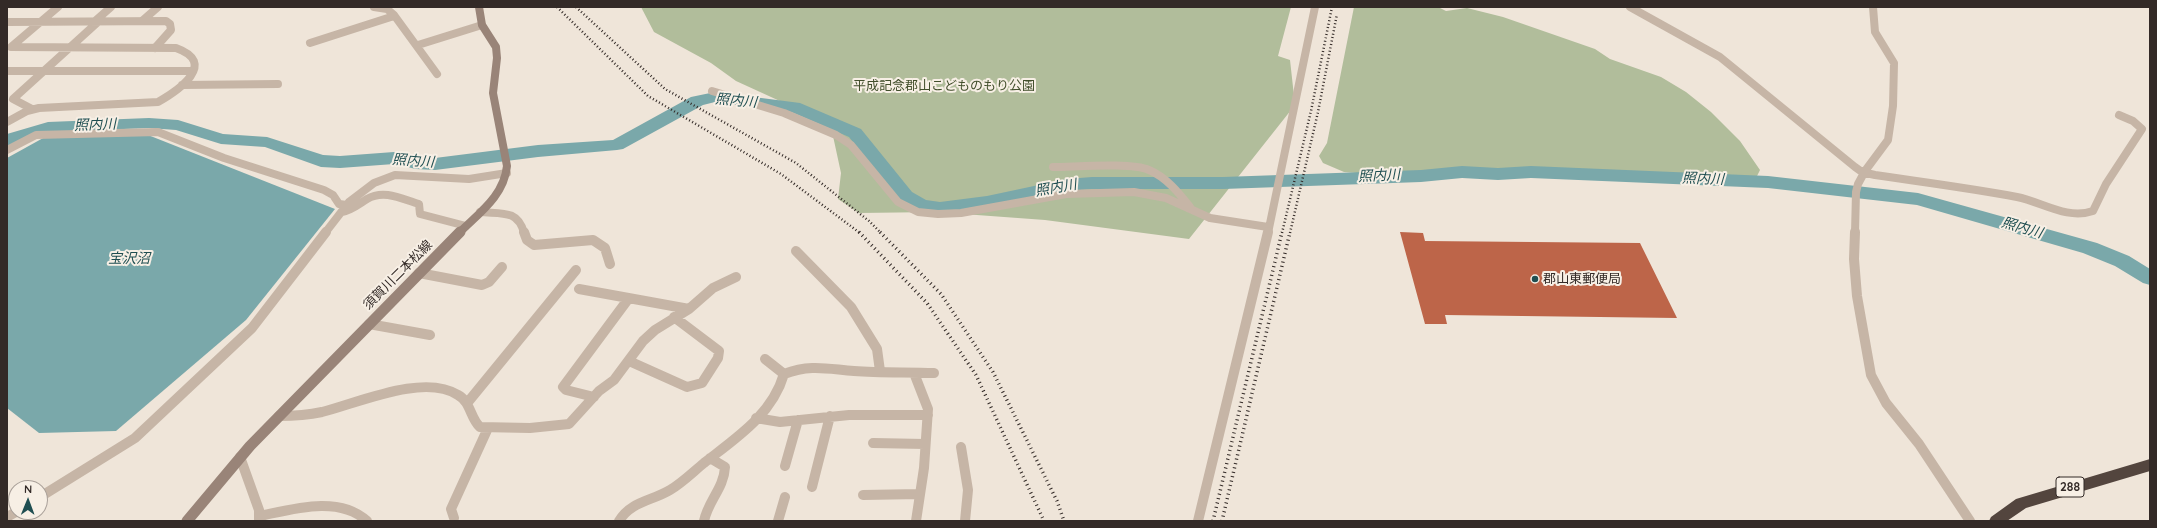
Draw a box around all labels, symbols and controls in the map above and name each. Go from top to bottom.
park label: 平成記念郡山こどものもり公園 [853,78,1035,94]
water label: 照内川 [714,91,758,111]
water label: 照内川 [74,116,116,134]
water label: 照内川 [391,151,435,171]
water label: 照内川 [1358,167,1400,185]
water label: 照内川 [1682,170,1724,188]
water label: 照内川 [1034,176,1078,200]
water label: 照内川 [1999,214,2045,242]
street label: 須賀川二本松線 [360,237,436,313]
water label: 宝沢沼 [108,251,150,267]
place label: 郡山東郵便局 [1543,271,1621,287]
marker: 郡山東郵便局 [1530,274,1540,284]
road number: 288 [2056,477,2084,497]
north arrow [8,480,48,520]
text: N [24,482,32,496]

